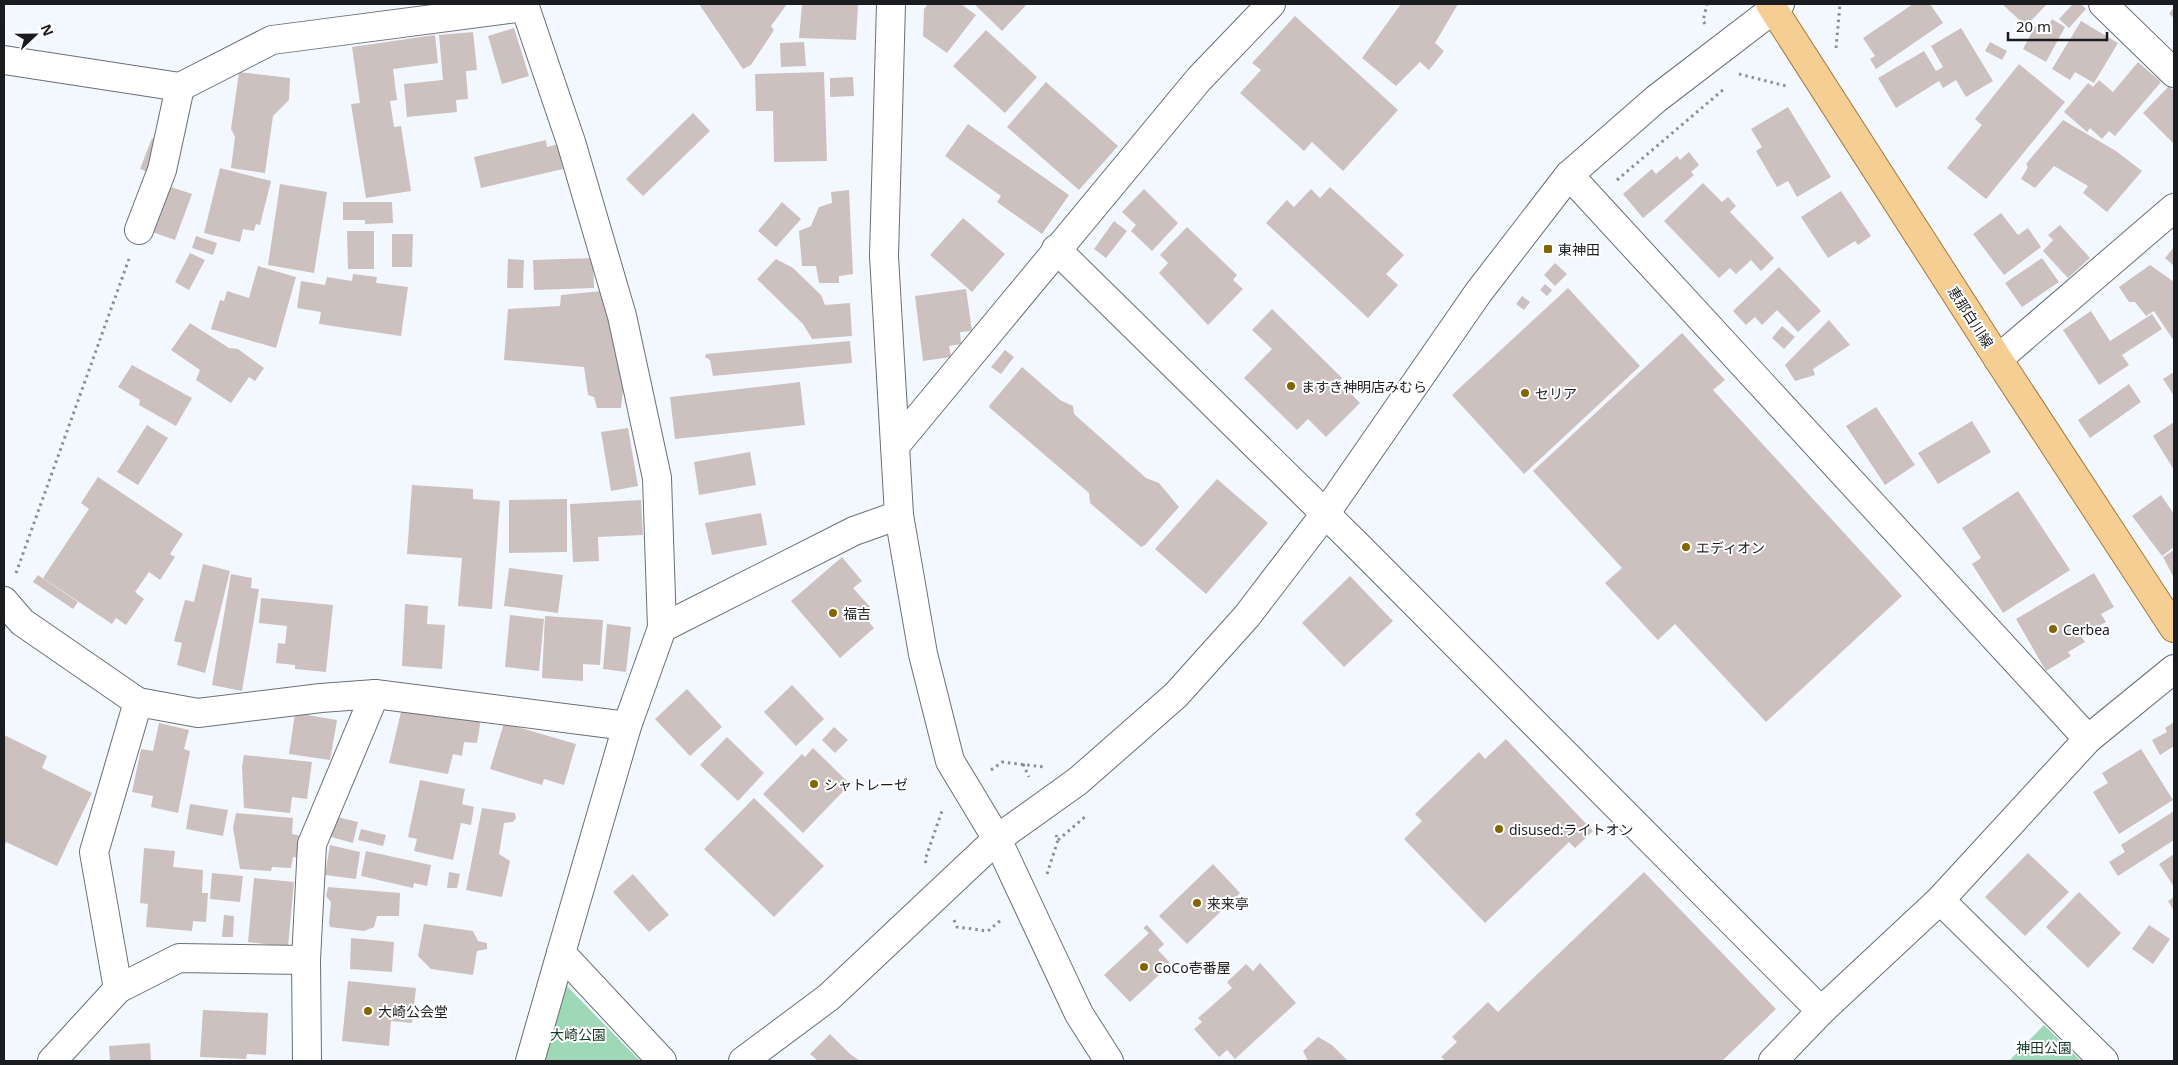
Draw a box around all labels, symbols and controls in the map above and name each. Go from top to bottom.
north arrow [10,10,60,60]
scale bar [2008,10,2107,42]
text: 20 m [2016,16,2051,36]
text: N [37,21,58,39]
place label: 東神田 [1558,240,1600,259]
marker: 東神田 [1542,243,1554,255]
street label: 恵那白川線 [1944,282,1998,352]
place label: ますき神明店みむら [1301,377,1427,396]
marker: ますき神明店みむら [1285,380,1297,392]
place label: セリア [1535,384,1577,403]
marker: セリア [1519,387,1531,399]
place label: エディオン [1696,538,1765,557]
marker: エディオン [1680,541,1692,553]
place label: 福吉 [843,604,871,623]
marker: 福吉 [827,607,839,619]
place label: Cerbea [2063,620,2110,639]
marker: Cerbea [2047,623,2059,635]
place label: シャトレーゼ [824,775,908,794]
marker: シャトレーゼ [808,778,820,790]
place label: disused:ライトオン [1509,820,1634,839]
marker: disused:ライトオン [1493,823,1505,835]
place label: 来来亭 [1207,894,1249,913]
marker: 来来亭 [1191,897,1203,909]
place label: CoCo壱番屋 [1154,958,1231,977]
marker: CoCo壱番屋 [1138,961,1150,973]
place label: 大崎公会堂 [378,1002,448,1021]
marker: 大崎公会堂 [362,1005,374,1017]
park label: 大崎公園 [550,1025,606,1044]
park label: 神田公園 [2016,1038,2072,1057]

